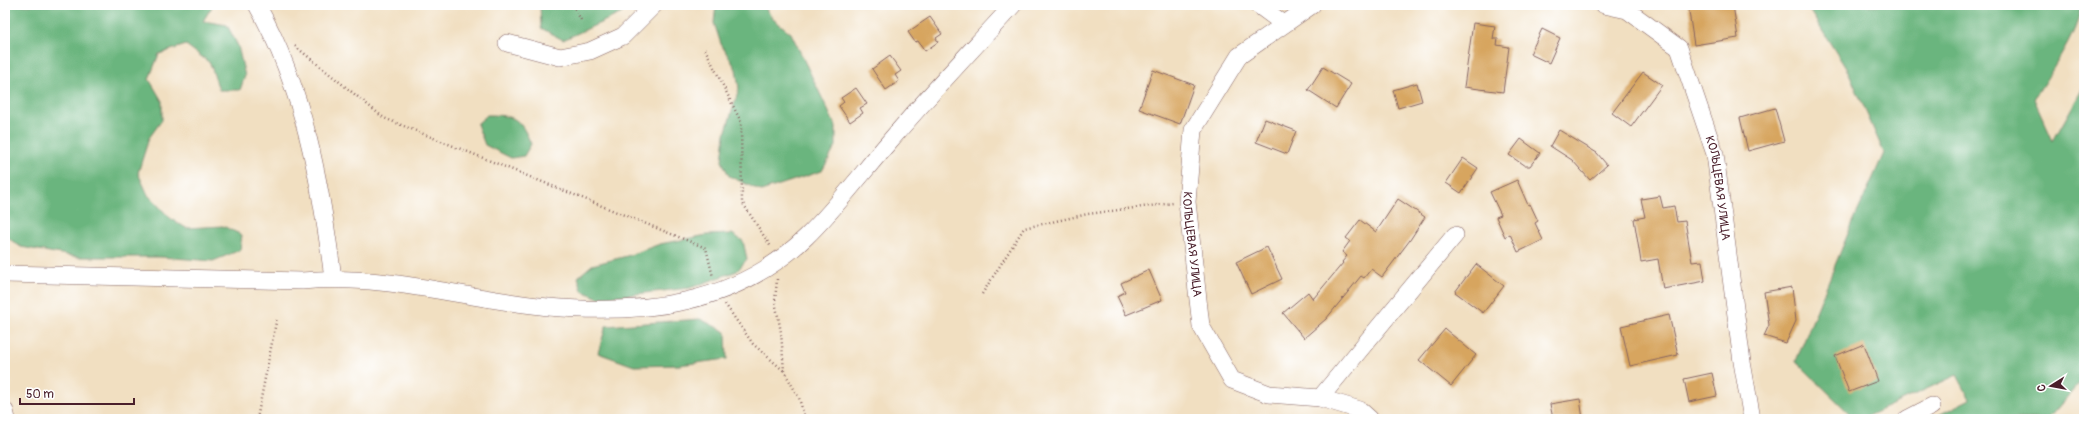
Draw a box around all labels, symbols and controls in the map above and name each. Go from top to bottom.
street label: КОЛЬЦЕВАЯ УЛИЦА [1701,134,1733,242]
street label: КОЛЬЦЕВАЯ УЛИЦА [1179,191,1205,298]
north arrow [2031,366,2071,406]
scale bar [20,380,134,406]
text: С [2035,383,2049,392]
text: 50 m [26,387,54,402]

